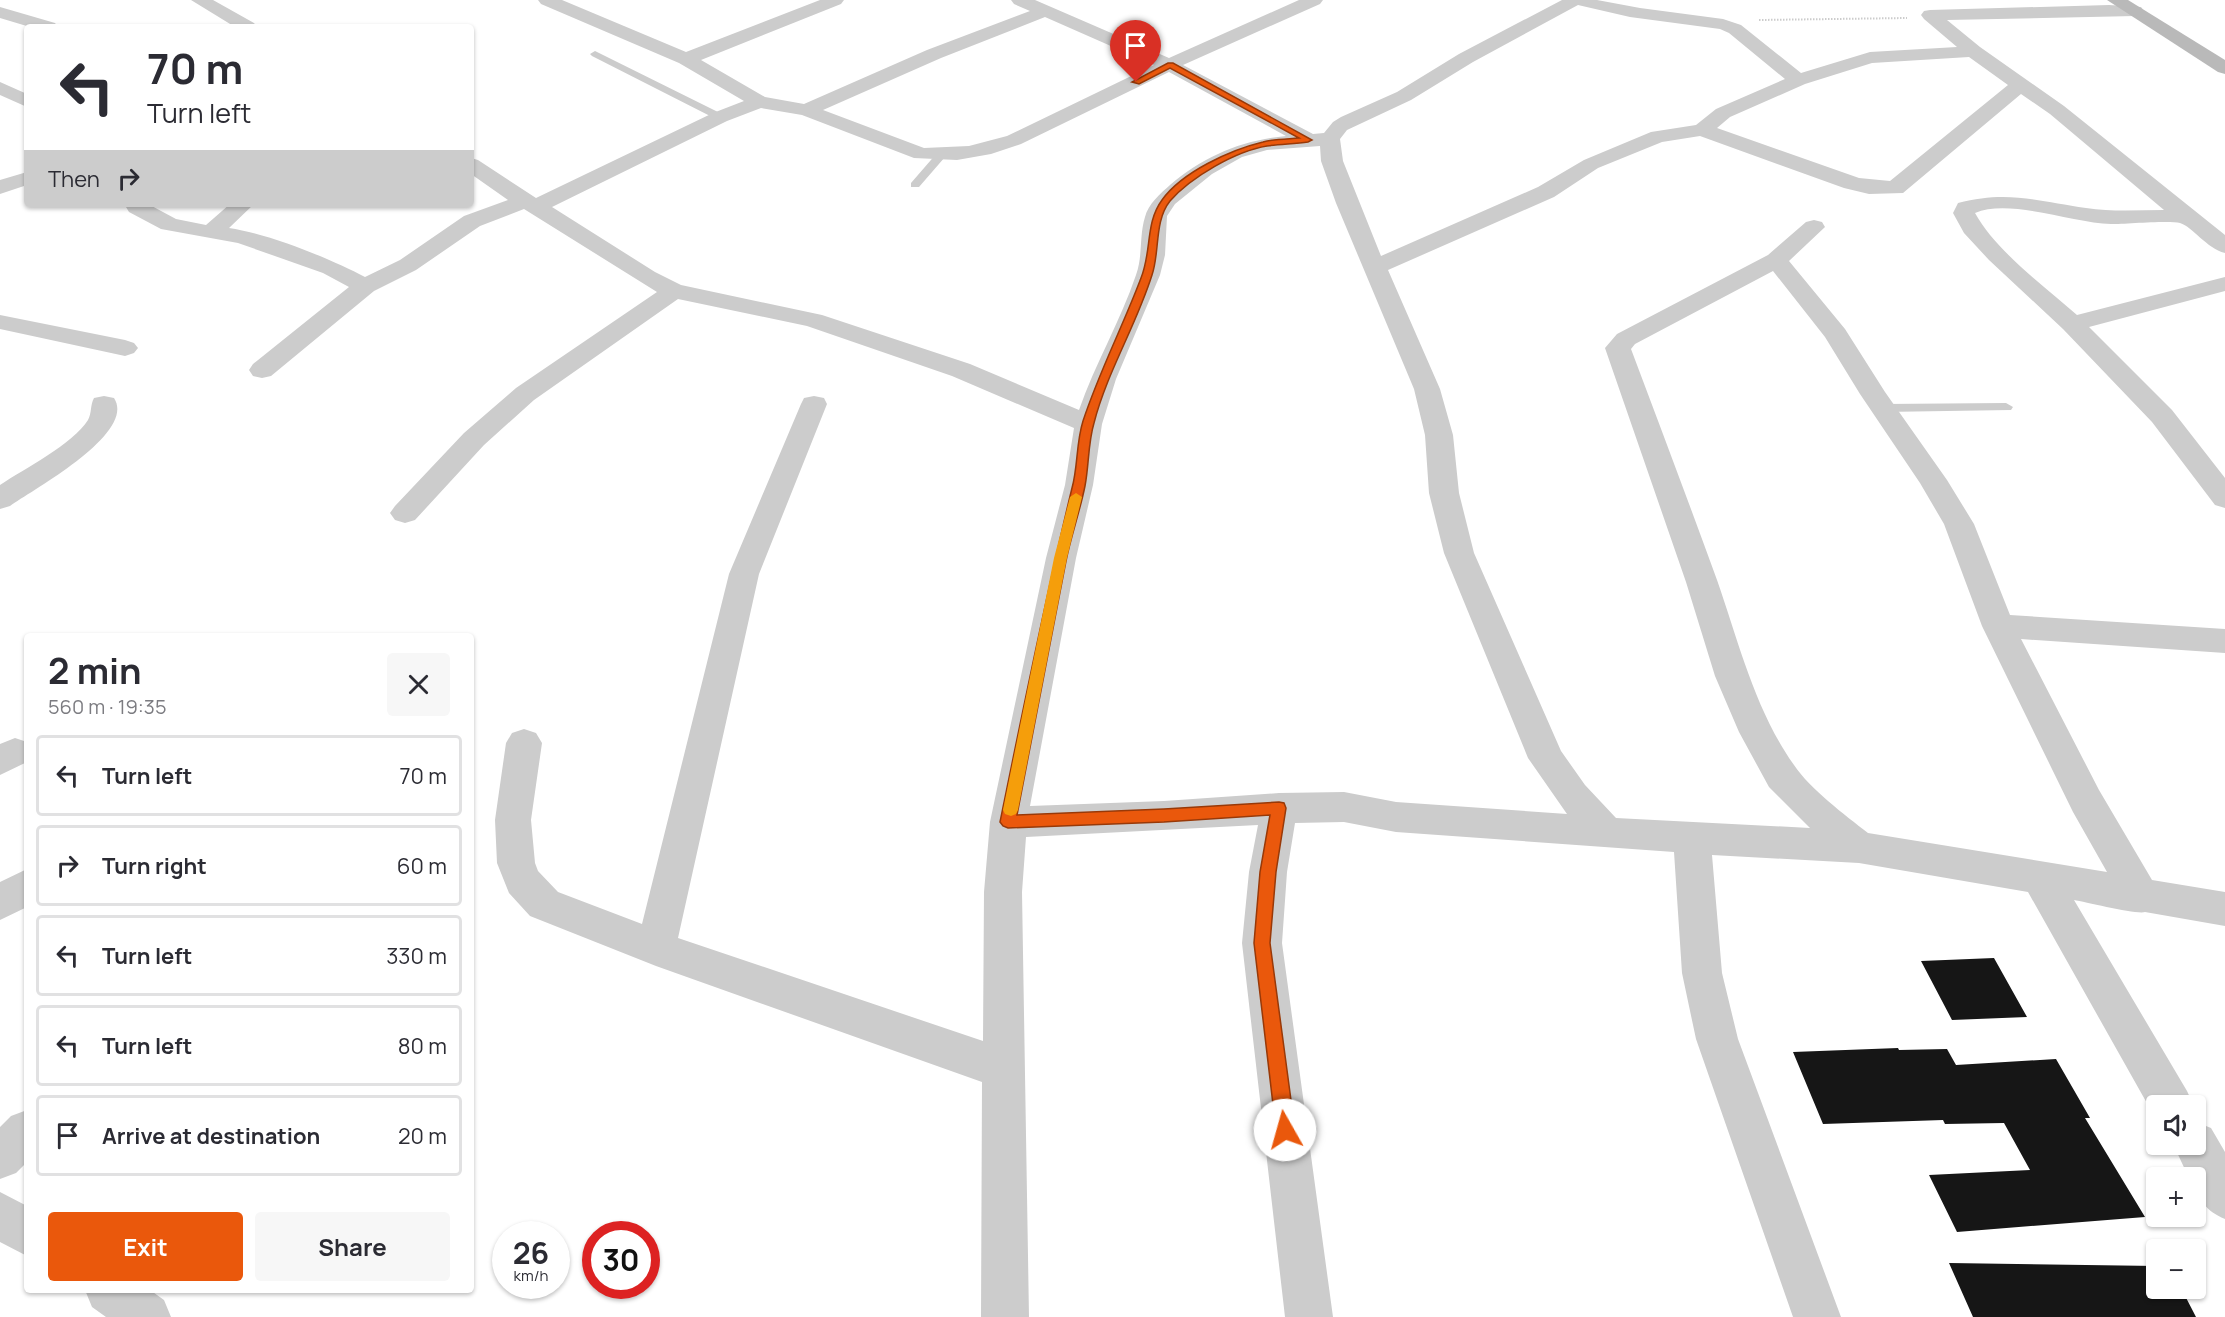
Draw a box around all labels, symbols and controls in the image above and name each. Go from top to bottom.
pin [1110,20,1161,82]
icon: arrive [1119,29,1152,62]
text: 70 m [147,39,243,97]
icon: left [48,48,126,126]
text: Turn left [147,94,251,131]
icon: right [112,162,145,195]
text: Then [48,164,100,194]
text: 2 min [48,646,142,695]
button: close [387,653,450,716]
text: 560 m · 19:35 [48,693,166,720]
icon: left [51,759,84,792]
text: Turn left [102,761,192,791]
text: 70 m [399,761,447,791]
icon: right [51,849,84,882]
text: Turn right [102,851,207,881]
text: 60 m [397,851,447,881]
icon: left [51,939,84,972]
text: Turn left [102,941,192,971]
text: 330 m [386,941,447,971]
icon: left [51,1029,84,1062]
text: Turn left [102,1031,192,1061]
text: 80 m [398,1031,447,1061]
map controls [2146,1095,2206,1299]
button: sound [2146,1095,2206,1155]
position arrow [1253,1098,1317,1162]
icon: arrive [51,1119,84,1152]
text: Arrive at destination [102,1121,320,1151]
text: 20 m [398,1121,447,1151]
button: + [2146,1167,2206,1227]
button: Exit [48,1212,243,1281]
button: Share [255,1212,450,1281]
speed limit sign: 30 [582,1221,660,1299]
text: 26 [513,1232,549,1273]
button: − [2146,1239,2206,1299]
text: km/h [514,1265,548,1286]

